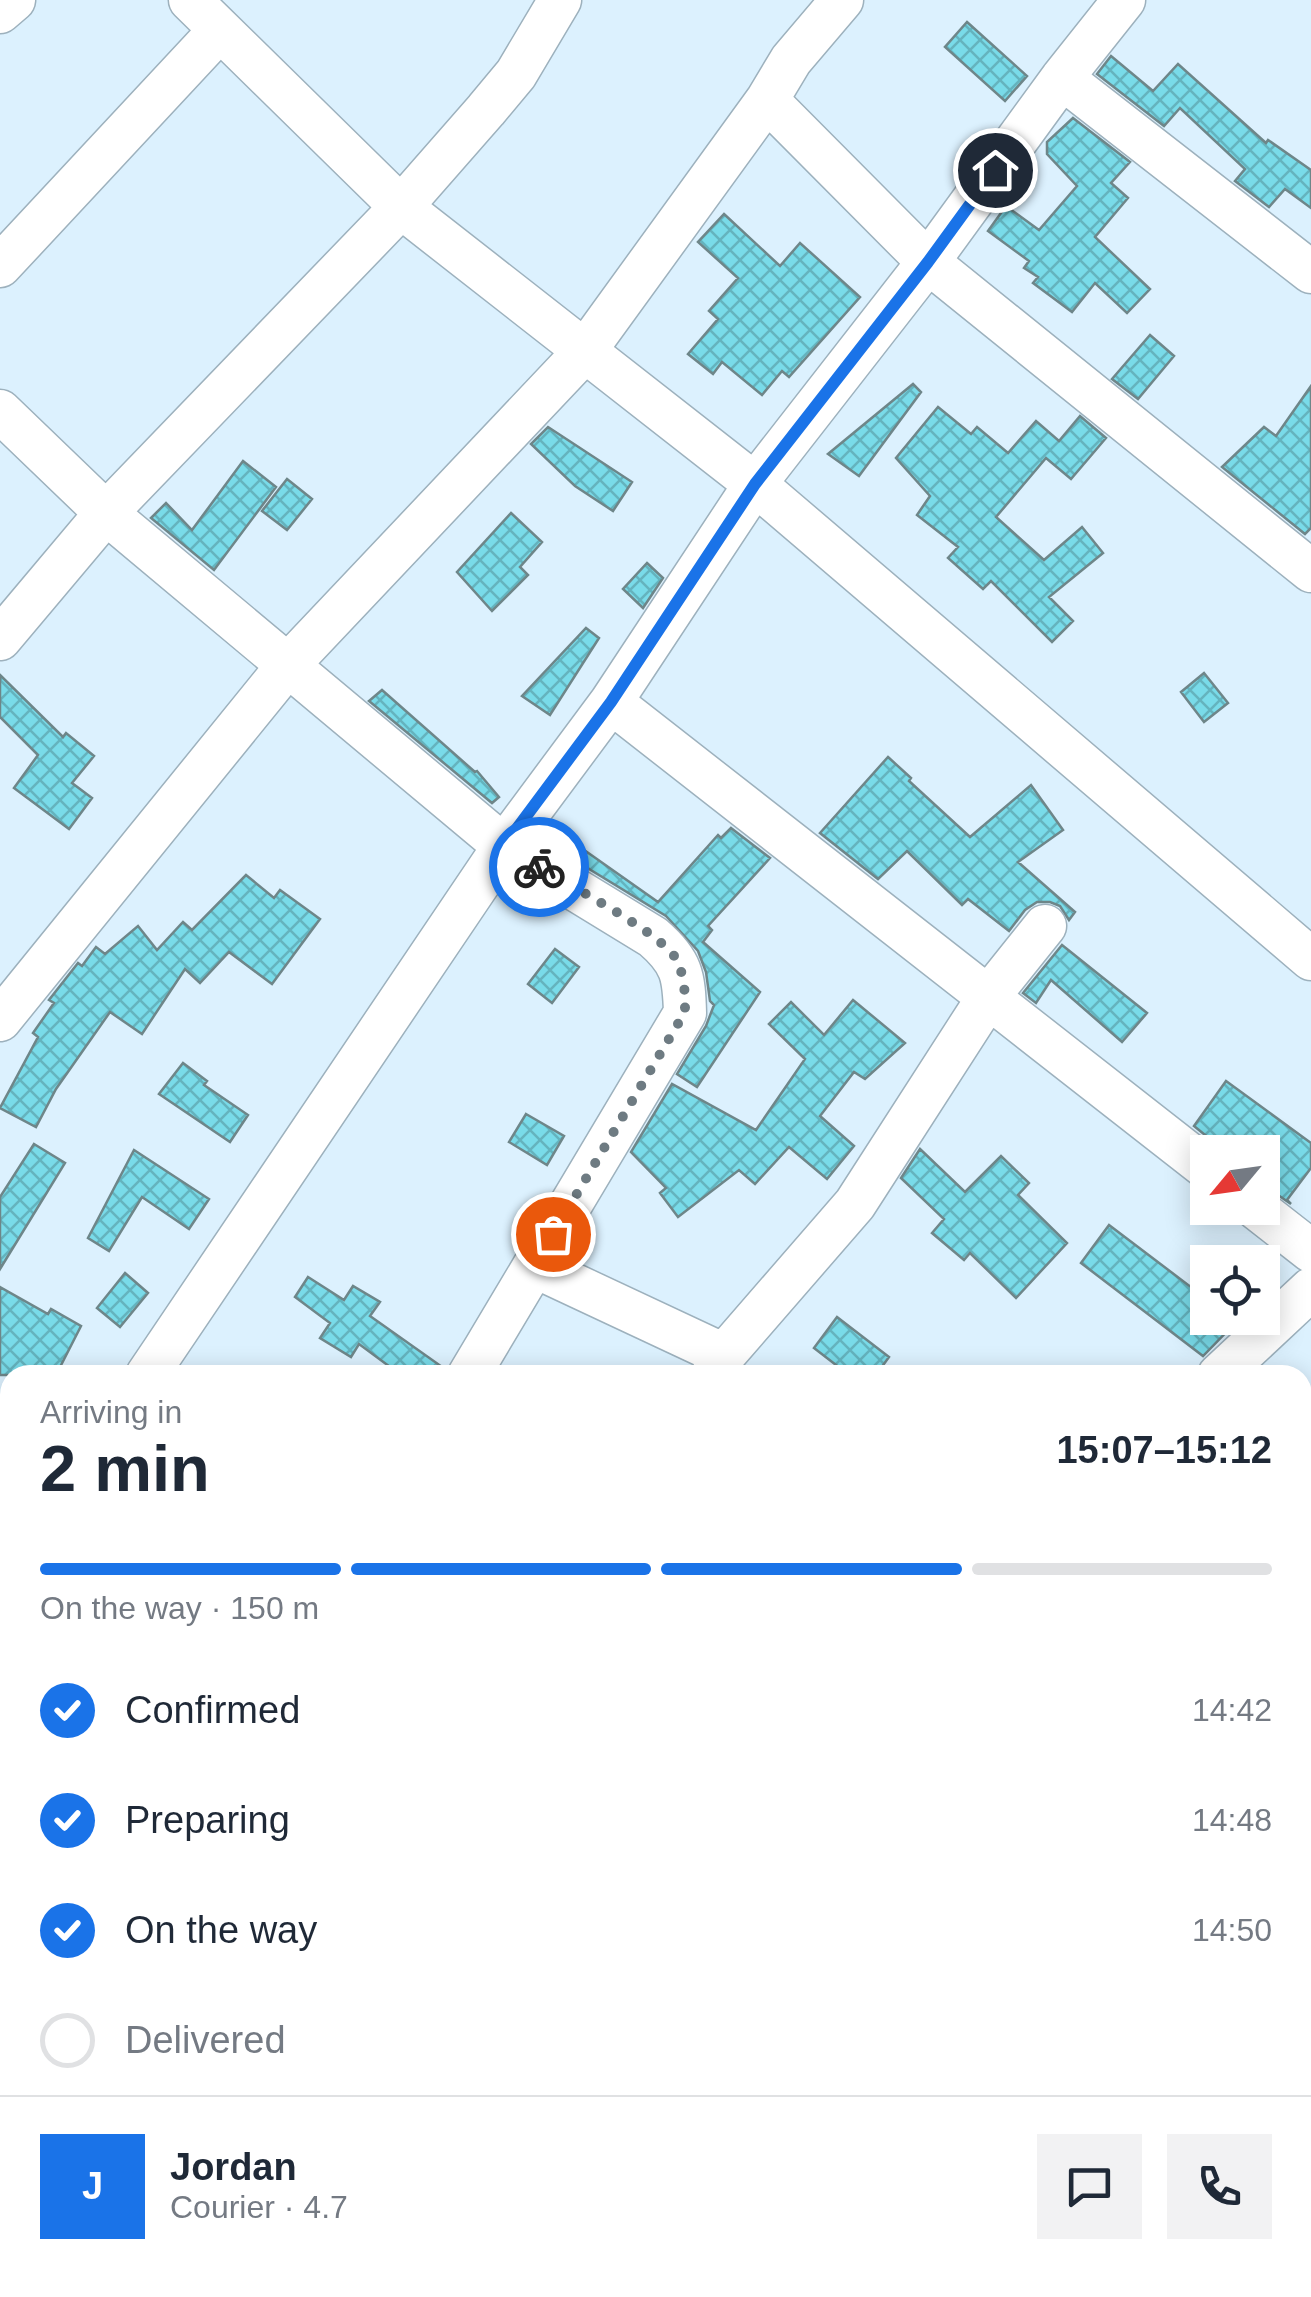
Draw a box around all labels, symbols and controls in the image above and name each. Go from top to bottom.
pin [953,128,1038,213]
icon: home [968,143,1023,198]
courier [489,817,589,917]
icon: bike [512,840,567,895]
north arrow [1190,1135,1280,1225]
map controls [1190,1135,1280,1335]
pin [511,1192,596,1277]
icon: bag [526,1207,581,1262]
button: locate [1190,1245,1280,1335]
text: Arriving in [40,1394,182,1430]
text: 15:07–15:12 [1056,1429,1272,1471]
text: 2 min [40,1432,210,1505]
text: On the way · 150 m [40,1590,319,1626]
icon: check [40,1683,95,1738]
text: Confirmed [125,1689,300,1731]
text: 14:42 [1192,1692,1272,1728]
icon: check [40,1793,95,1848]
text: Preparing [125,1799,290,1841]
text: 14:48 [1192,1802,1272,1838]
icon: check [40,1903,95,1958]
text: On the way [125,1909,317,1951]
text: 14:50 [1192,1912,1272,1948]
text: Delivered [125,2019,286,2061]
button: chat [1037,2134,1142,2239]
button: phone [1167,2134,1272,2239]
text: Jordan [170,2146,297,2188]
text: J [82,2165,103,2207]
text: Courier · 4.7 [170,2189,348,2225]

